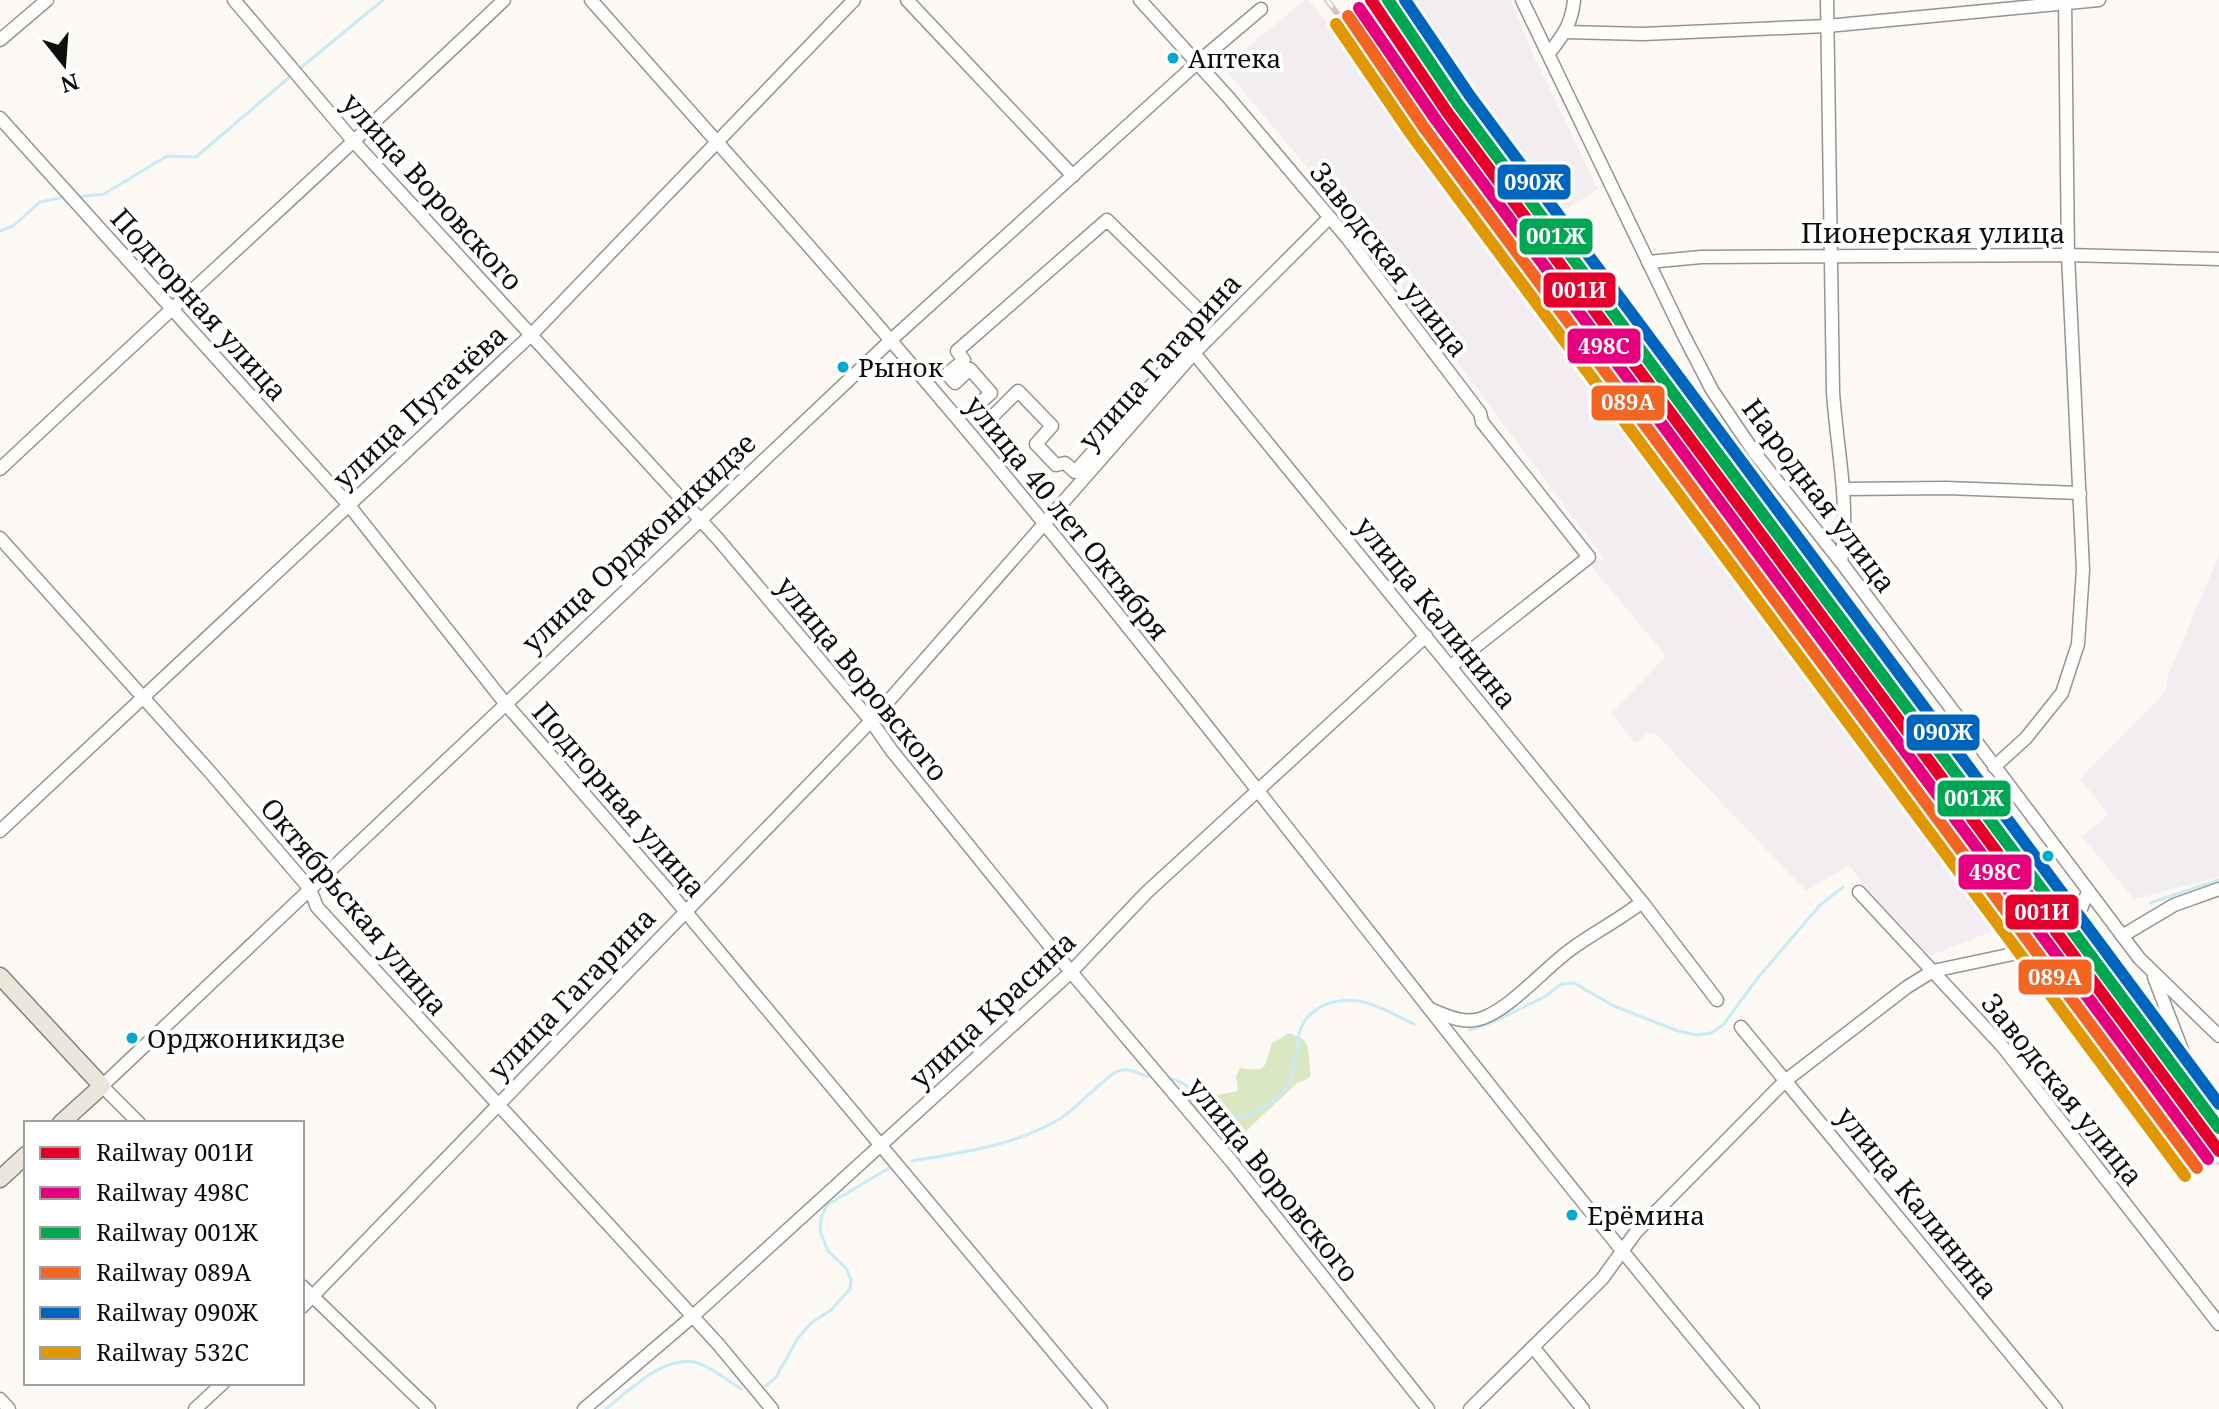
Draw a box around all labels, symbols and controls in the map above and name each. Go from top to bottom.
north arrow [24,24,104,104]
place label: Аптека [1188,40,1281,76]
marker: Аптека [1165,50,1181,66]
text: N [57,67,83,101]
street label: улица Воровского [334,84,532,298]
street label: Заводская улица [1302,154,1478,364]
line badge: 090Ж [1496,163,1572,201]
text: 090Ж [1504,166,1564,196]
street label: Подгорная улица [103,199,297,409]
street label: Пионерская улица [1801,213,2065,251]
line badge: 001Ж [1518,217,1594,256]
text: 001Ж [1526,220,1586,250]
street label: улица Гагарина [1069,264,1249,458]
line badge: 001И [1542,271,1617,309]
text: 001И [1551,274,1607,304]
street label: улица Пугачёва [324,315,514,497]
line badge: 498С [1566,327,1642,365]
text: 498С [1578,330,1630,360]
place label: Рынок [858,349,944,385]
marker: Рынок [835,359,851,375]
line badge: 089А [1590,384,1666,422]
text: 089А [1601,386,1655,416]
street label: улица 40 лет Октября [957,387,1179,647]
street label: Народная улица [1734,390,1906,600]
street label: улица Орджоникидзе [513,423,763,661]
street label: улица Калинина [1347,508,1527,716]
street label: улица Воровского [768,567,958,789]
street label: Подгорная улица [525,693,715,905]
line badge: 090Ж [1905,713,1981,752]
text: 090Ж [1913,716,1973,746]
line badge: 001Ж [1936,779,2012,818]
text: 001Ж [1944,782,2004,812]
street label: Октябрьская улица [253,789,457,1023]
unlabelled marker [2040,848,2056,864]
line badge: 498С [1957,853,2033,891]
text: 498С [1969,856,2021,886]
line badge: 001И [2004,893,2080,931]
text: 001И [2014,896,2070,926]
street label: улица Гагарина [479,898,663,1088]
street label: улица Красина [901,922,1083,1096]
line badge: 089А [2017,958,2093,996]
text: 089А [2028,961,2082,991]
street label: Заводская улица [1973,985,2153,1193]
place label: Орджоникидзе [147,1020,345,1056]
marker: Орджоникидзе [124,1030,140,1046]
street label: улица Воровского [1179,1068,1369,1290]
street label: улица Калинина [1828,1098,2008,1306]
legend [24,1121,304,1385]
text: Railway 001И [96,1135,254,1168]
text: Railway 498С [96,1175,249,1208]
place label: Ерёмина [1587,1197,1705,1233]
marker: Ерёмина [1564,1207,1580,1223]
text: Railway 001Ж [96,1215,258,1248]
text: Railway 089А [96,1255,251,1288]
text: Railway 090Ж [96,1295,258,1328]
text: Railway 532С [96,1335,249,1368]

